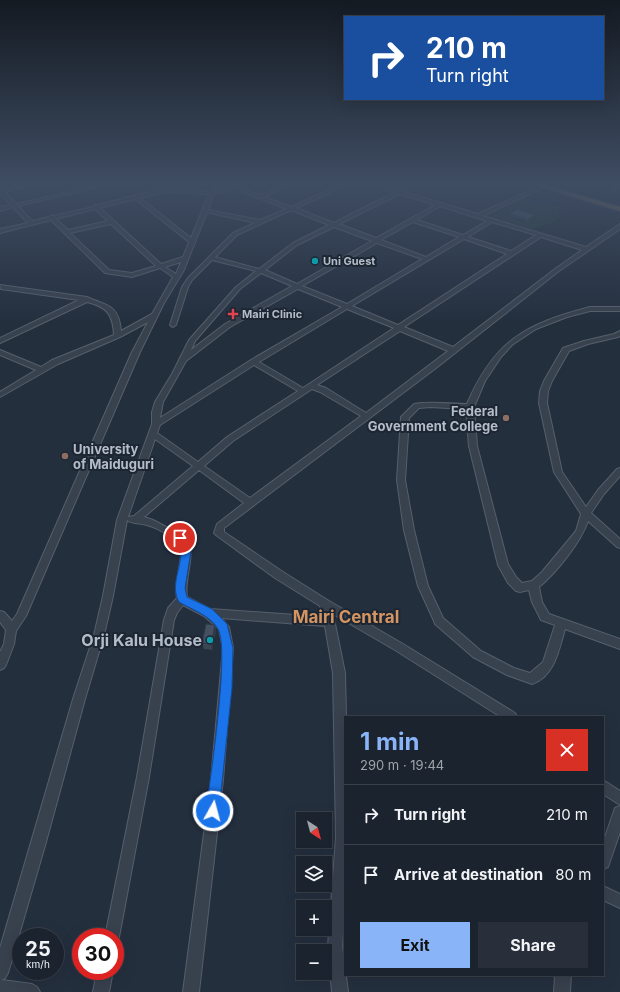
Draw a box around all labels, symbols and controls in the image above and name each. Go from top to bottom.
text: 210 m [426,31,507,65]
icon: right [360,32,412,84]
text: Turn right [426,65,509,86]
place label: Uni Guest [323,254,375,268]
marker: Uni Guest [310,256,320,266]
place label: Mairi Clinic [242,307,303,321]
marker: Mairi Clinic [227,308,239,320]
place label: Federal Government College [368,403,498,434]
marker: Federal Government College [501,413,511,423]
place label: University of Maiduguri [73,441,154,472]
marker: University of Maiduguri [60,451,70,461]
pin [163,521,197,555]
icon: arrive [169,527,191,549]
district label: Mairi Central [293,607,399,627]
place label: Orji Kalu House [81,630,202,650]
marker: Orji Kalu House [205,635,215,645]
text: 1 min [360,727,419,756]
button: close [546,729,588,771]
text: 290 m · 19:44 [360,757,444,773]
position arrow [192,790,234,832]
icon: right [360,804,382,826]
text: Turn right [394,805,466,824]
text: 210 m [546,805,588,824]
north arrow [296,812,332,848]
map controls [296,812,332,980]
button: layers [296,856,332,892]
icon: arrive [360,864,382,886]
text: Arrive at destination [394,865,543,884]
text: 80 m [555,865,591,884]
button: + [296,900,332,936]
button: Exit [360,922,470,968]
button: Share [478,922,588,968]
speed limit sign: 30 [72,928,124,980]
text: 25 [25,937,51,961]
button: − [296,944,332,980]
text: km/h [26,958,50,970]

